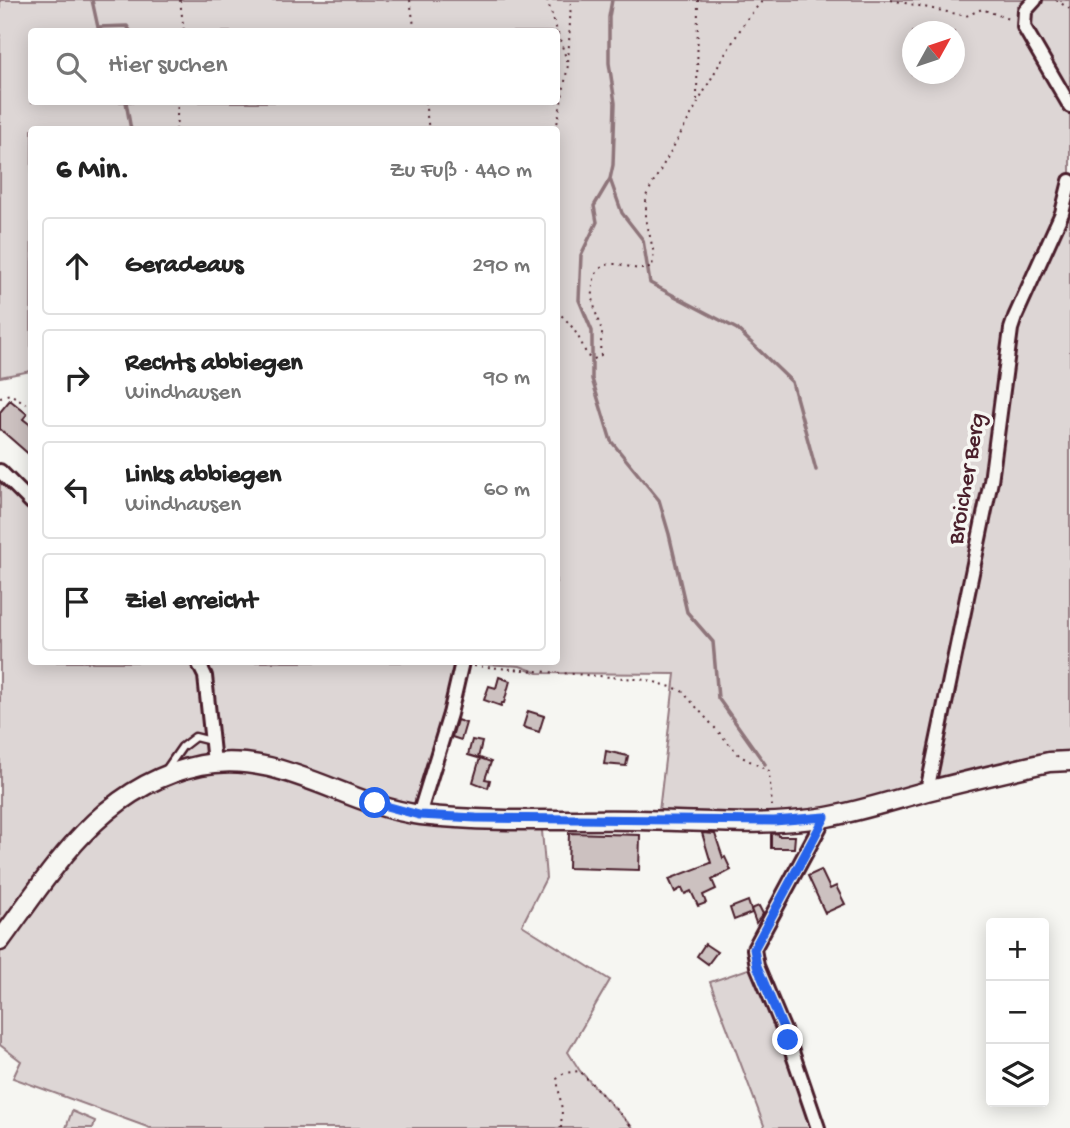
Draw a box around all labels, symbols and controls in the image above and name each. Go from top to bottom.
north arrow [902,21,965,84]
search box [28,28,560,105]
icon: search [52,48,90,86]
text: Hier suchen [108,51,228,82]
text: 6 Min. [56,154,129,189]
text: Zu Fuß · 440 m [390,158,532,185]
icon: ahead [58,247,96,285]
text: Geradeaus [125,251,243,282]
text: 290 m [472,253,530,280]
text: Rechts abbiegen [125,349,303,380]
icon: right [58,359,96,397]
text: 90 m [484,365,530,392]
text: Windhausen [125,380,241,407]
street label: Broicher Berg [942,411,994,548]
text: Links abbiegen [125,461,281,492]
icon: left [58,471,96,509]
text: 60 m [484,477,530,504]
text: Windhausen [125,492,241,519]
icon: arrive [58,583,96,621]
text: Ziel erreicht [125,587,257,618]
route start [359,787,390,818]
map controls [986,918,1049,1107]
button: + [986,918,1049,981]
button: − [986,981,1049,1044]
route end [772,1024,803,1055]
button: layers [986,1044,1049,1107]

